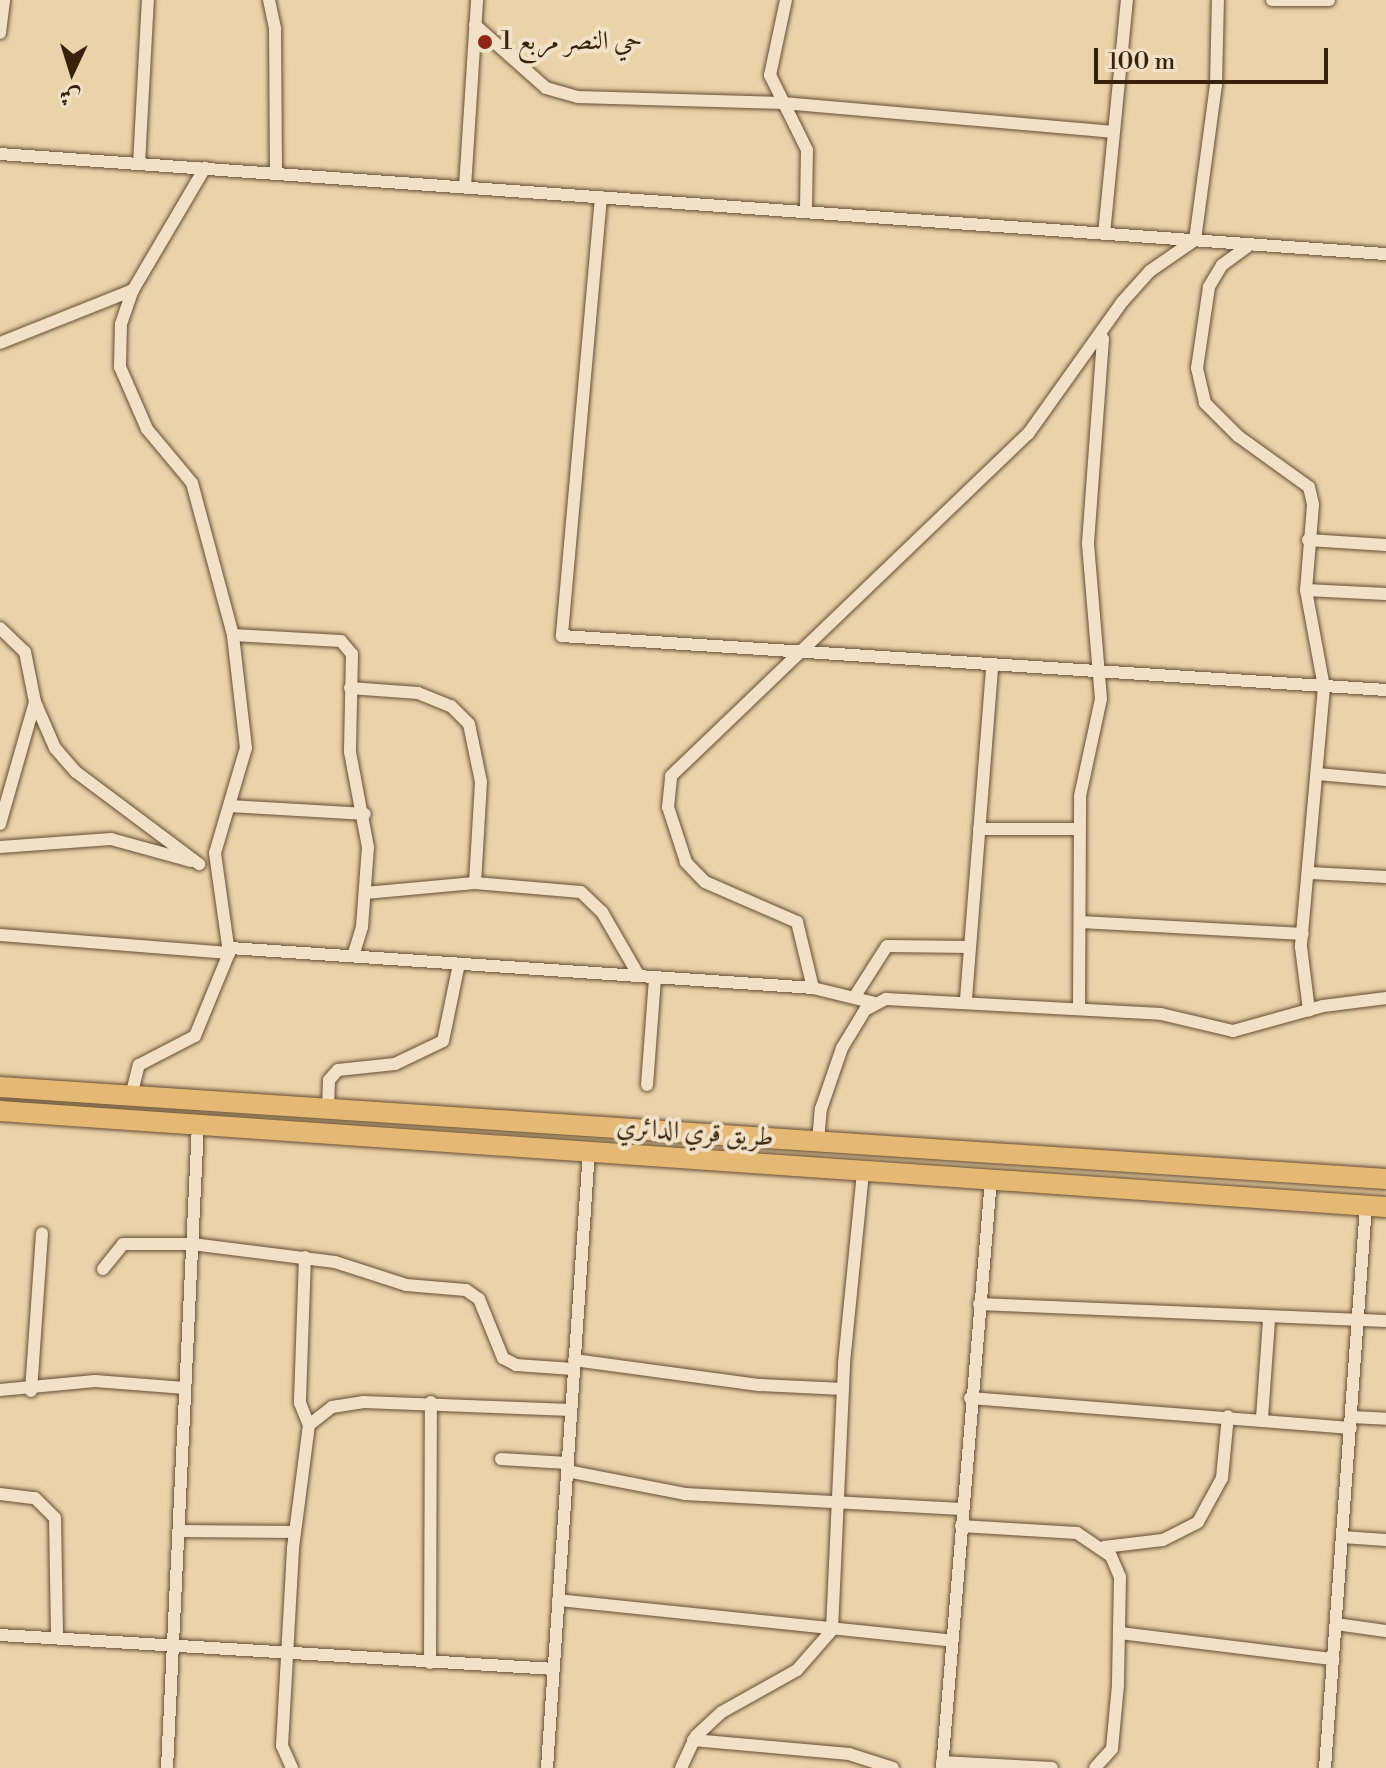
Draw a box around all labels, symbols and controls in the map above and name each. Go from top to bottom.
place label: حي النصر مربع 1 [501,26,642,58]
north arrow [32,32,112,112]
scale bar [1098,32,1332,82]
marker: حي النصر مربع 1 [476,33,494,51]
text: 100 m [1108,47,1175,77]
text: ش [58,82,82,111]
street label: طريق قري الدائري [615,1112,775,1154]

